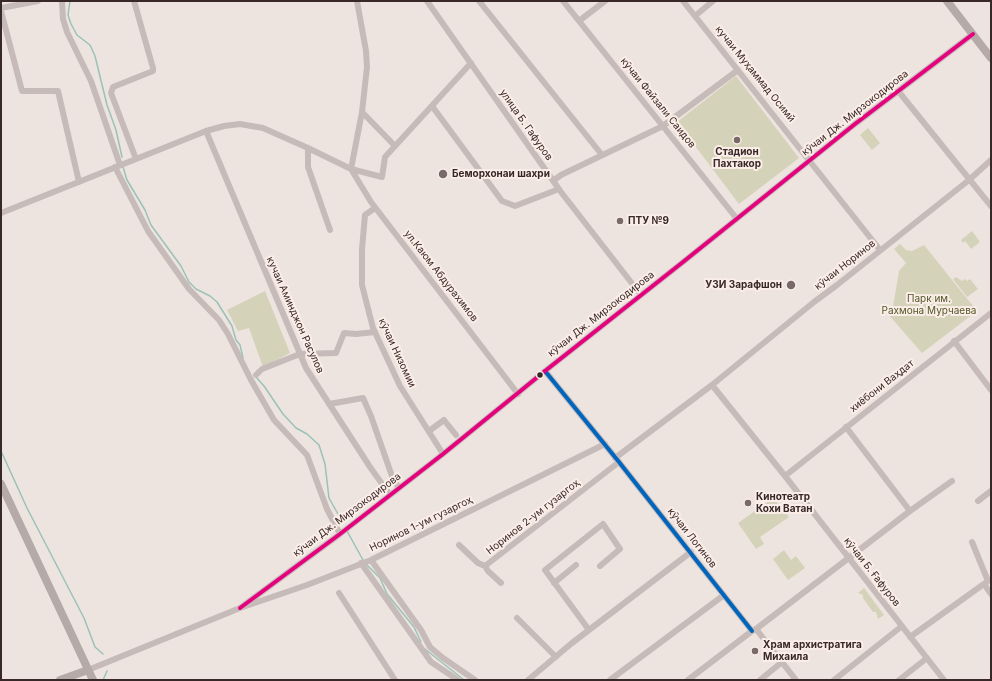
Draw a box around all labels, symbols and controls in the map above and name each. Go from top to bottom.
street label: кучаи Муҳаммад Осимй [713,24,797,124]
street label: кӯчаи Файзали Саидов [618,55,698,151]
street label: кӯчаи Дж. Мирзокодирова [799,68,911,158]
street label: улица Б. Гафуров [497,87,555,163]
marker: Стадион Пахтакор [732,135,742,145]
place label: Стадион Пахтакор [713,146,761,170]
marker: Беморхонаи шахри [437,168,449,180]
place label: Беморхонаи шахри [452,168,550,180]
place label: ПТУ №9 [628,215,669,227]
marker: ПТУ №9 [615,216,625,226]
street label: ул.Каюм Абдурахимов [402,228,480,324]
street label: кӯчаи Норинов [812,237,878,293]
street label: кучаи Аминджон Расулов [264,255,326,375]
street label: кӯчаи Дж. Мирзокодирова [545,269,657,359]
place label: УЗИ Зарафшон [705,279,782,291]
marker: УЗИ Зарафшон [785,279,797,291]
park label: Парк им. Рахмона Мурчаева [882,293,976,316]
street label: кӯчаи Низомии [376,317,418,389]
street label: хиёбони Ваҳдат [848,357,916,415]
unlabelled marker [535,370,545,380]
street label: кӯчаи Дж. Мирзокодирова [291,471,403,559]
street label: Норинов 2-ум гузаргоҳ [484,477,582,557]
place label: Кинотеатр Кохи Ватан [756,491,813,514]
street label: Норинов 1-ум гузаргоҳ [368,494,474,554]
marker: Кинотеатр Кохи Ватан [743,498,753,508]
street label: кӯчаи Логинов [665,506,719,570]
street label: кӯчаи Б. Ғафуров [841,535,903,609]
place label: Храм архистратига Михаила [763,639,862,662]
marker: Храм архистратига Михаила [750,646,760,656]

